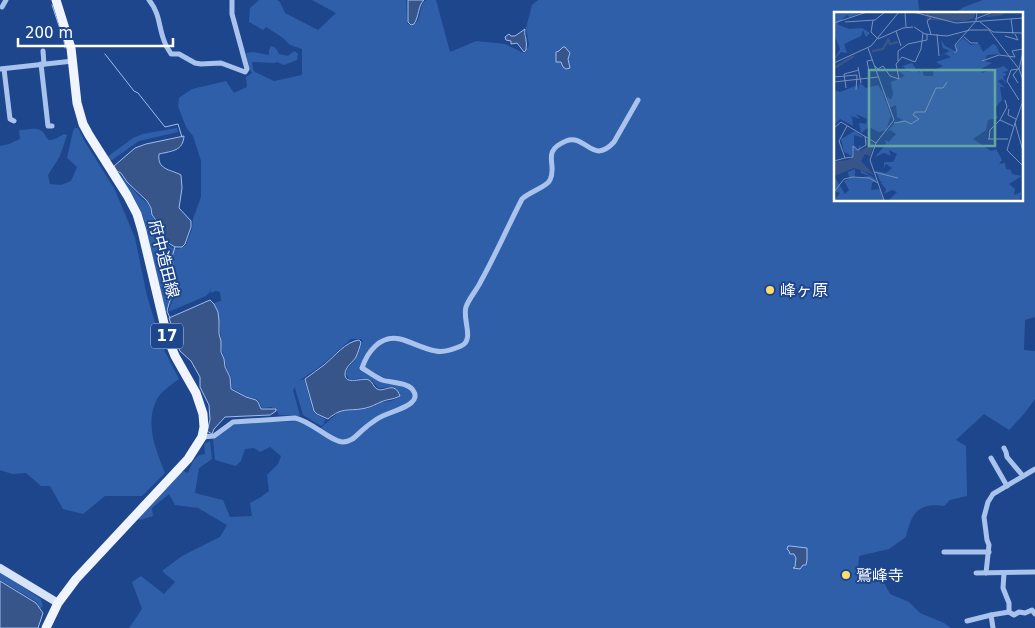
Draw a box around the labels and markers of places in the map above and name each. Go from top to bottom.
place label: 峰ヶ原 [780,281,828,300]
marker: 峰ヶ原 [764,284,776,296]
place label: 鷲峰寺 [856,566,904,585]
marker: 鷲峰寺 [840,569,852,581]

